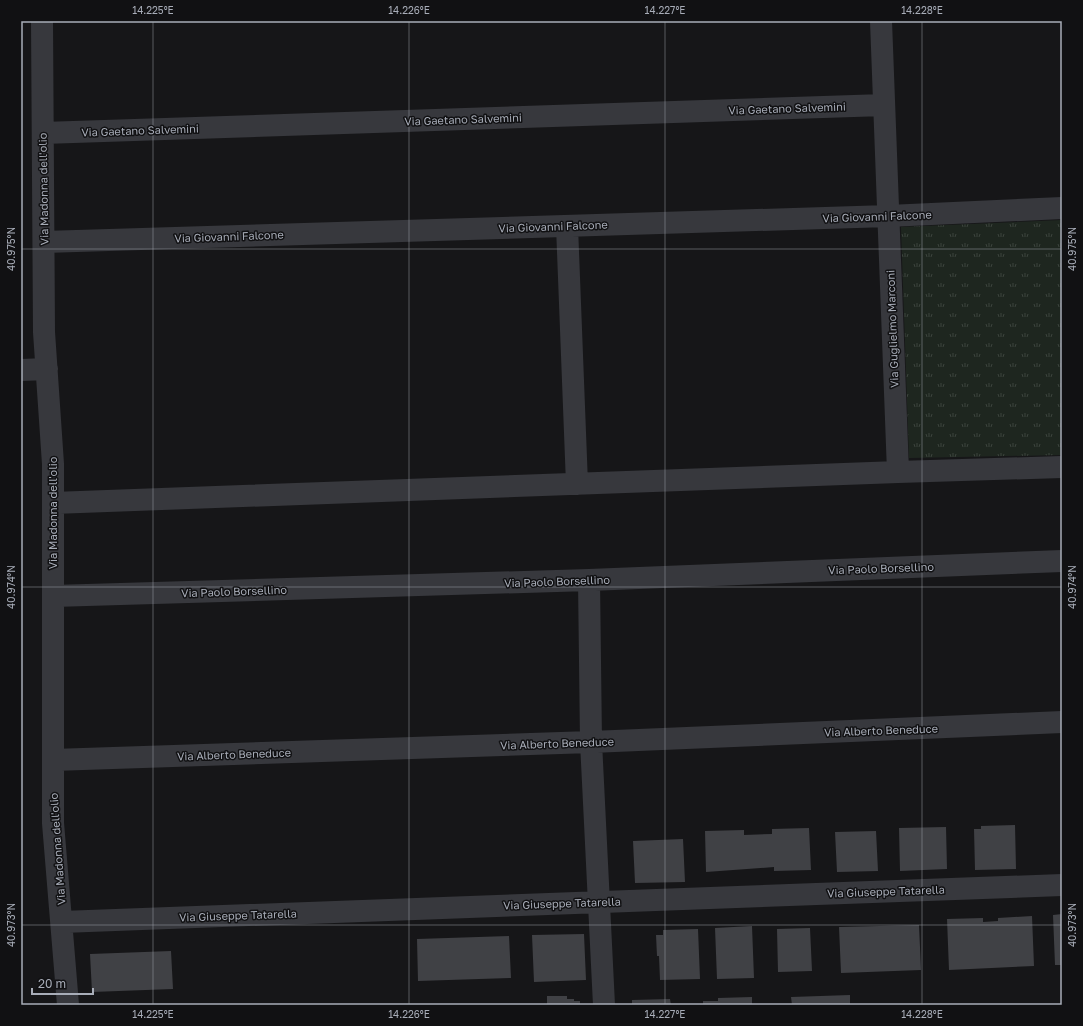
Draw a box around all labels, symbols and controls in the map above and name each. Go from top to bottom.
text: 14.225°E [132,4,174,16]
text: 14.226°E [388,4,430,16]
text: 14.227°E [645,4,685,16]
text: 14.228°E [901,4,943,16]
street label: Via Gaetano Salvemini [728,99,846,117]
street label: Via Gaetano Salvemini [404,110,522,128]
street label: Via Gaetano Salvemini [81,121,199,139]
street label: Via Madonna dell'olio [36,132,50,245]
street label: Via Giovanni Falcone [822,208,932,224]
street label: Via Giovanni Falcone [498,218,608,234]
text: 40.975°N [5,227,17,271]
text: 40.975°N [1066,227,1078,271]
street label: Via Giovanni Falcone [174,228,284,244]
street label: Via Guglielmo Marconi [883,270,901,388]
street label: Via Madonna dell'olio [46,456,59,569]
street label: Via Paolo Borsellino [828,560,934,576]
text: 40.974°N [5,565,17,609]
text: 40.974°N [1066,565,1078,609]
street label: Via Paolo Borsellino [504,573,610,589]
street label: Via Paolo Borsellino [181,583,287,599]
street label: Via Alberto Beneduce [824,722,938,738]
street label: Via Alberto Beneduce [500,735,614,751]
street label: Via Alberto Beneduce [177,746,291,762]
street label: Via Madonna dell'olio [47,792,67,906]
street label: Via Giuseppe Tatarella [827,882,945,900]
street label: Via Giuseppe Tatarella [503,894,621,912]
text: 40.973°N [5,903,17,947]
text: 40.973°N [1066,903,1078,947]
street label: Via Giuseppe Tatarella [179,906,297,924]
scale bar [32,970,93,996]
text: 20 m [38,976,66,991]
text: 14.225°E [132,1008,174,1020]
text: 14.226°E [388,1008,430,1020]
text: 14.227°E [645,1008,685,1020]
text: 14.228°E [901,1008,943,1020]

